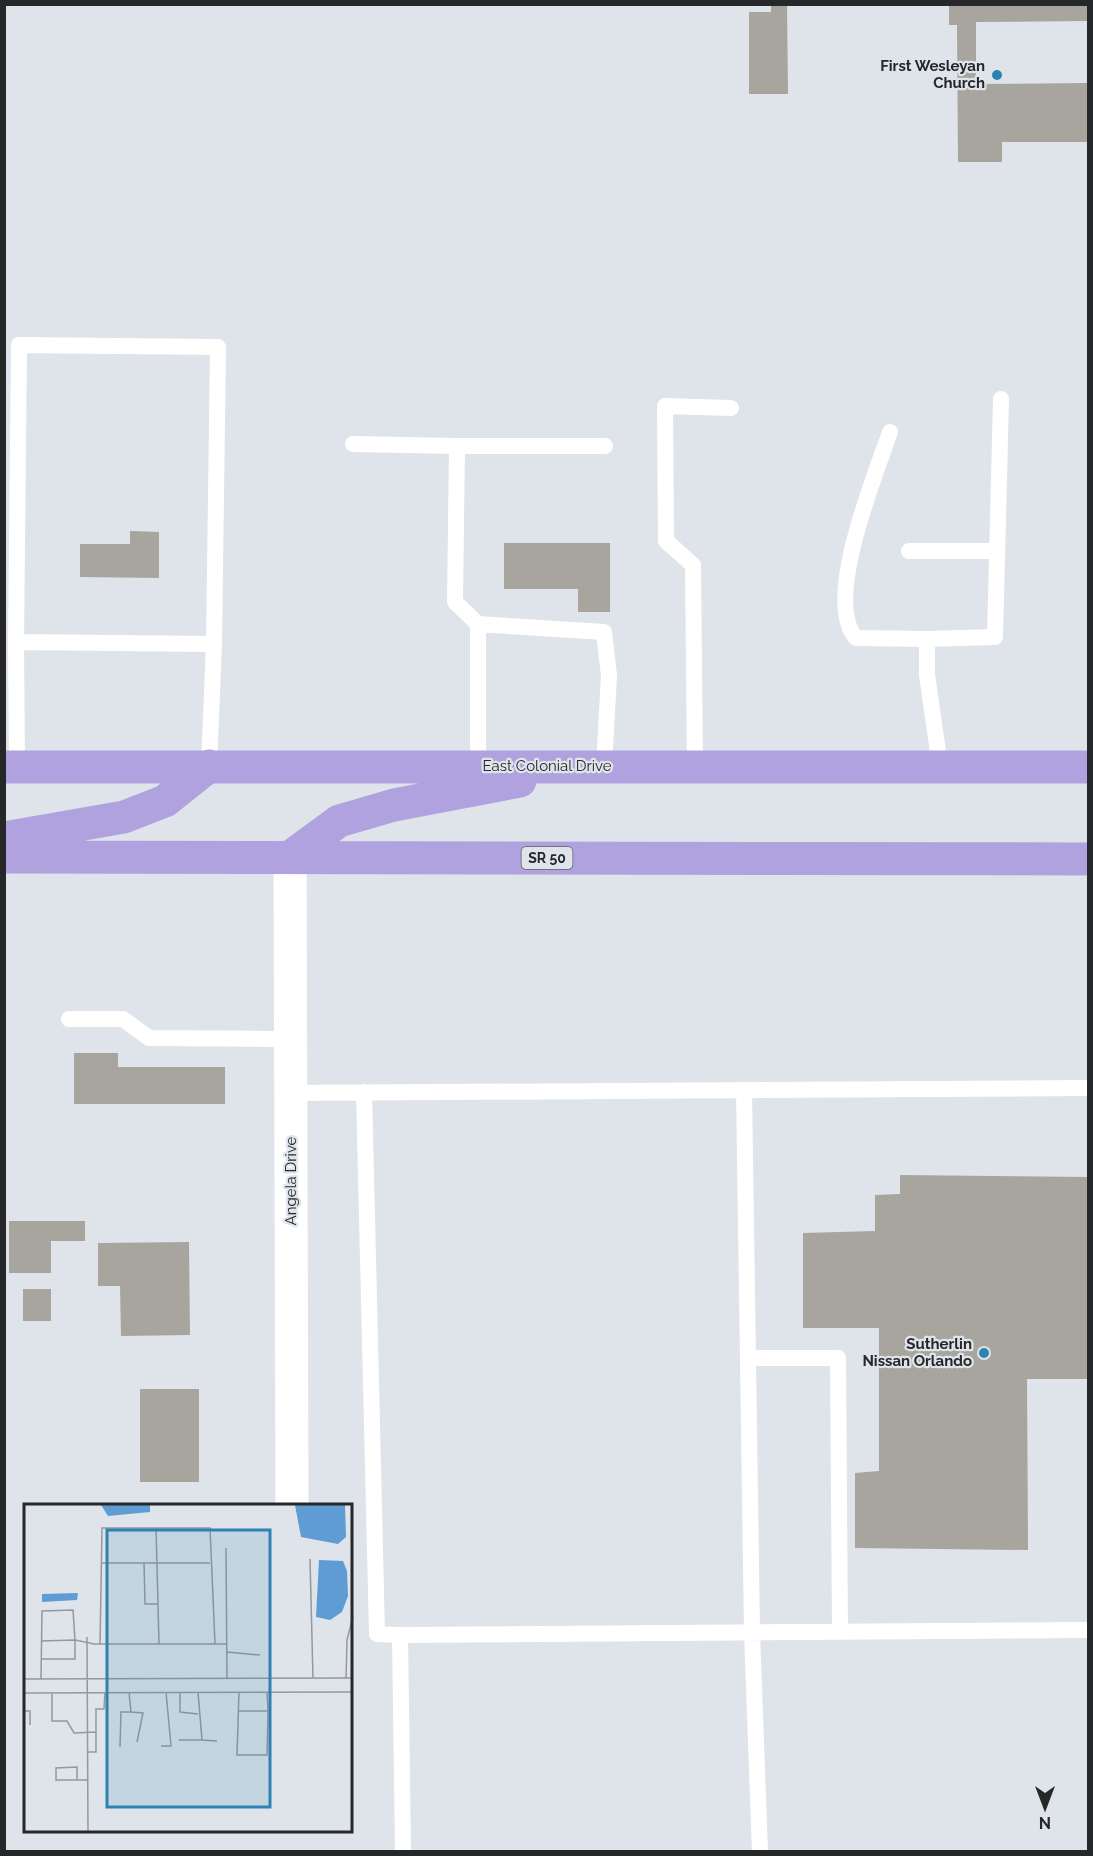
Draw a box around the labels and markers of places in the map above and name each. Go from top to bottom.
place label: First Wesleyan Church [880,57,985,92]
marker: First Wesleyan Church [990,68,1004,82]
place label: Sutherlin Nissan Orlando [862,1335,972,1370]
marker: Sutherlin Nissan Orlando [977,1346,991,1360]

